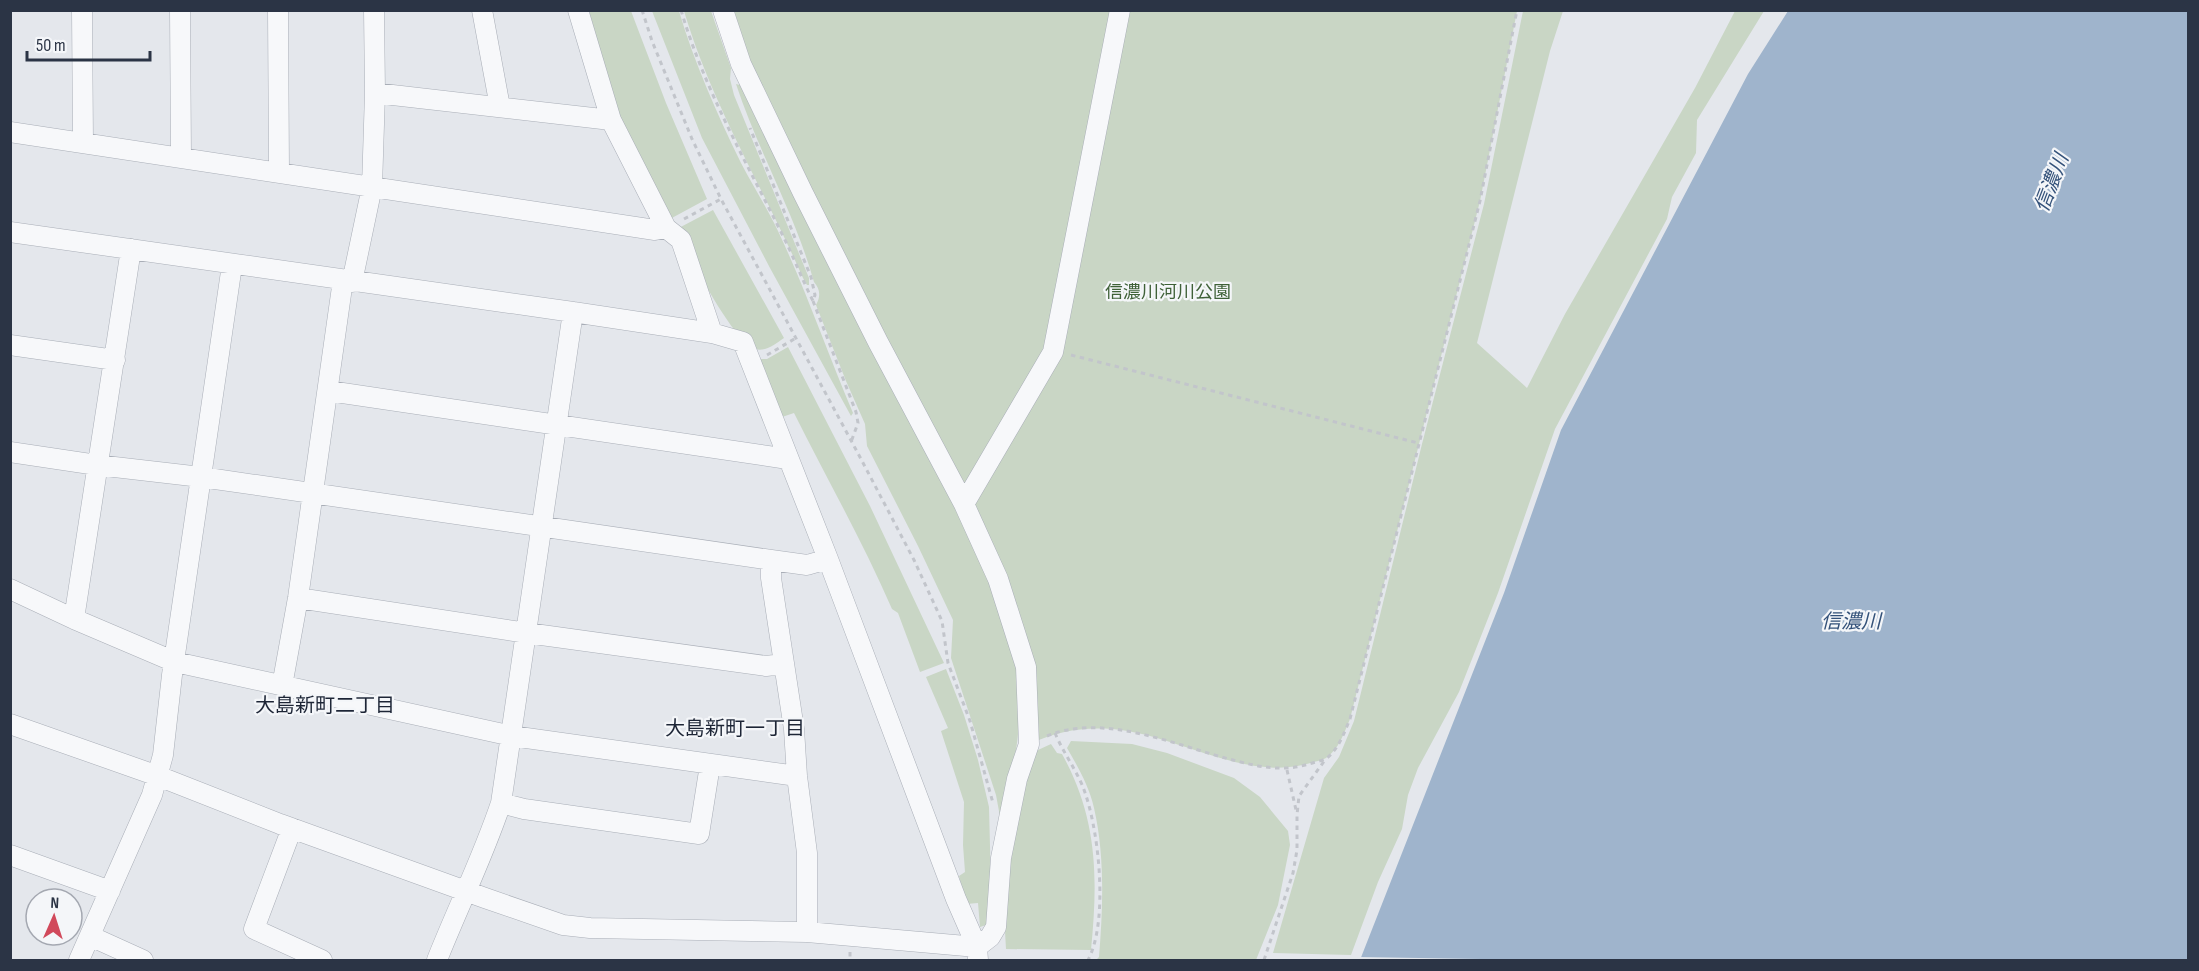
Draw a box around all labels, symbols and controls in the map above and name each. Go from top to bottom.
scale bar [27,24,150,62]
text: 50 m [36,35,66,56]
water label: 信濃川 [2030,149,2075,215]
park label: 信濃川河川公園 [1105,282,1231,303]
water label: 信濃川 [1821,610,1883,634]
district label: 大島新町二丁目 [255,694,395,718]
district label: 大島新町一丁目 [665,717,805,741]
north arrow [24,887,84,947]
text: N [50,894,59,913]

